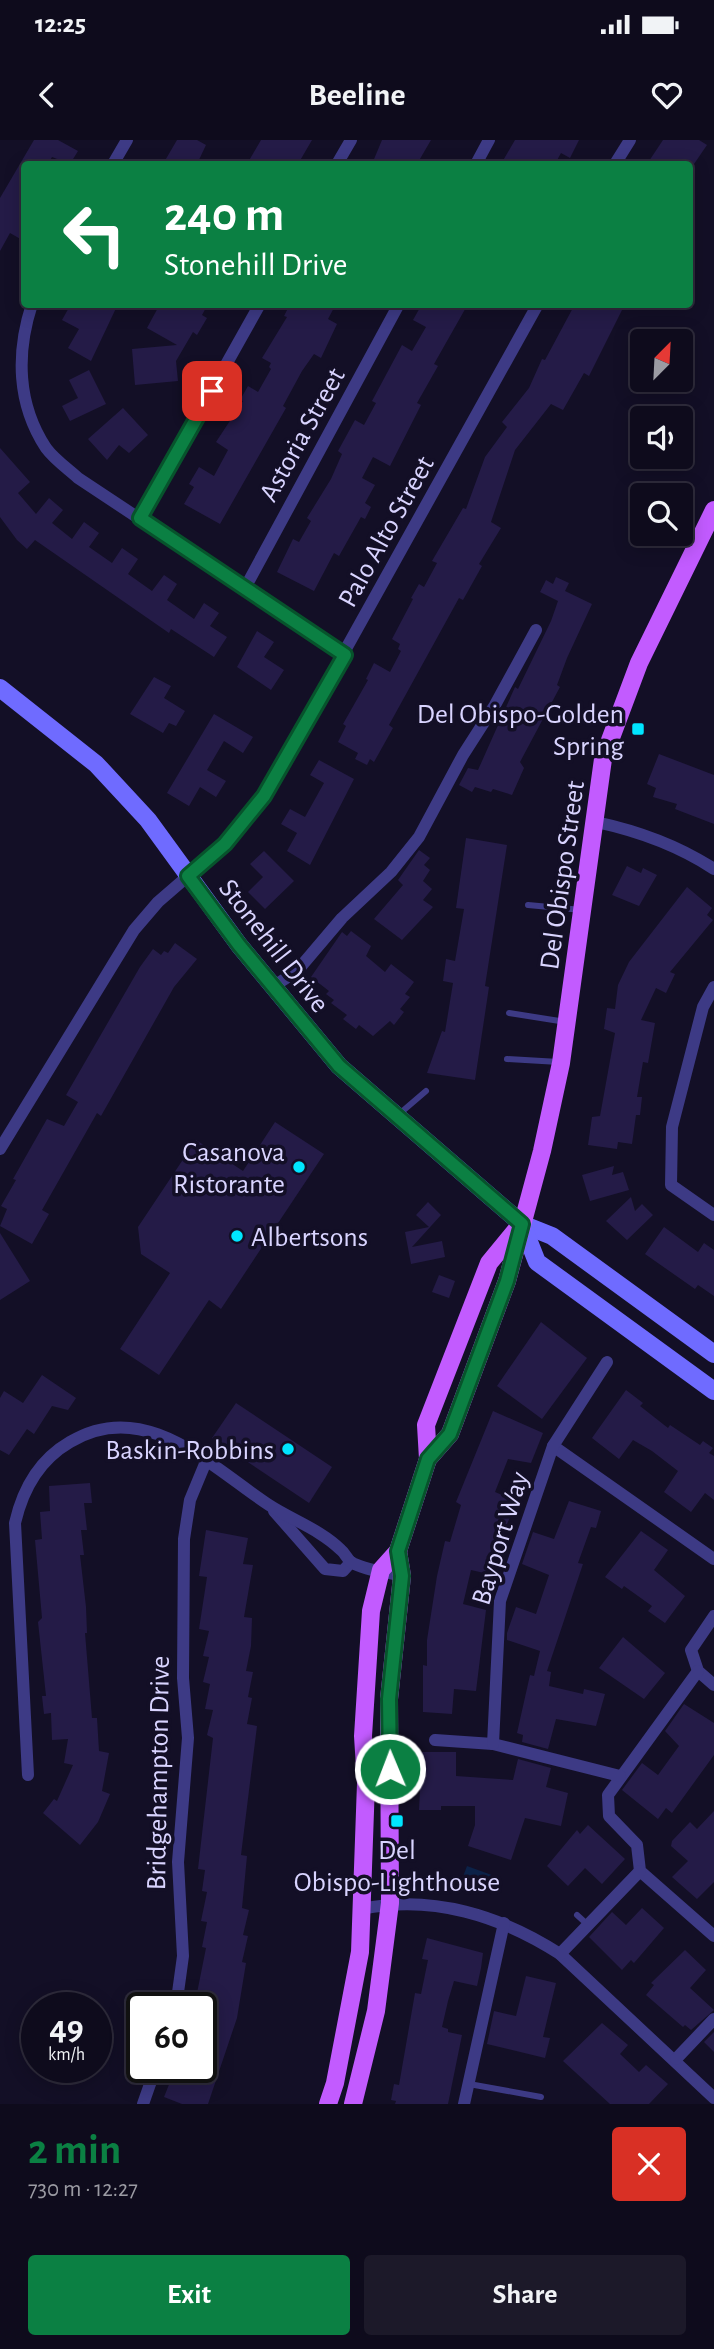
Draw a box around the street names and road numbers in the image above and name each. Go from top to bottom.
street label: Astoria Street [255,363,351,506]
street label: Palo Alto Street [334,452,440,612]
street label: Del Obispo Street [536,779,590,971]
street label: Stonehill Drive [213,874,334,1018]
street label: Bayport Way [467,1469,534,1609]
street label: Bridgehampton Drive [143,1655,175,1891]

